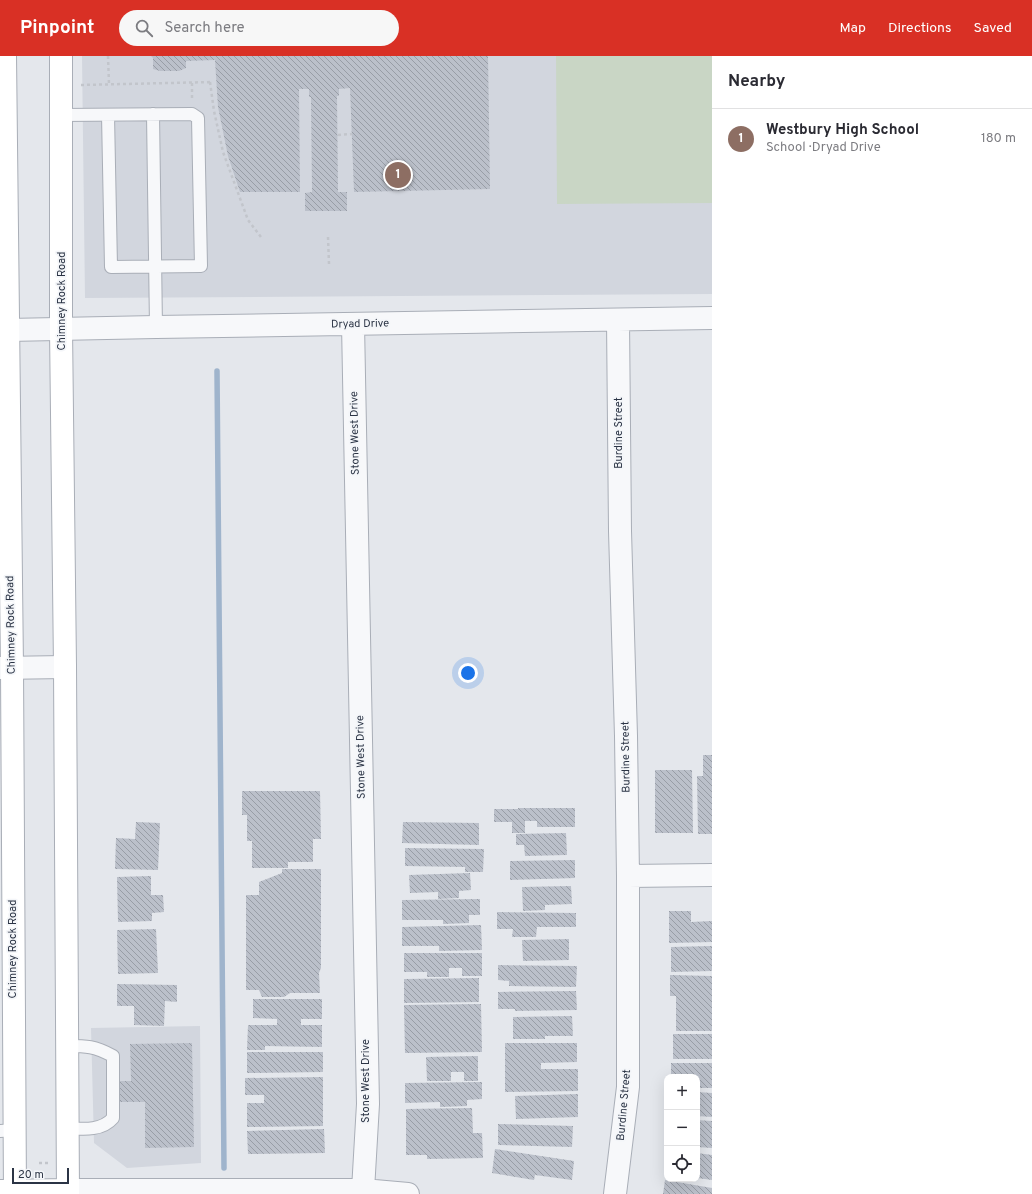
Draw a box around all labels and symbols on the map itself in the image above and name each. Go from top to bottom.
pin: 1 [385,160,411,190]
street label: Chimney Rock Road [55,252,69,350]
street label: Dryad Drive [331,316,389,332]
street label: Stone West Drive [347,391,363,475]
street label: Burdine Street [612,397,626,469]
street label: Chimney Rock Road [3,575,19,675]
your location [458,663,478,683]
street label: Stone West Drive [353,715,369,799]
street label: Burdine Street [618,721,634,793]
street label: Chimney Rock Road [6,900,20,998]
street label: Stone West Drive [359,1039,373,1123]
street label: Burdine Street [614,1069,634,1141]
scale bar [12,1166,69,1185]

